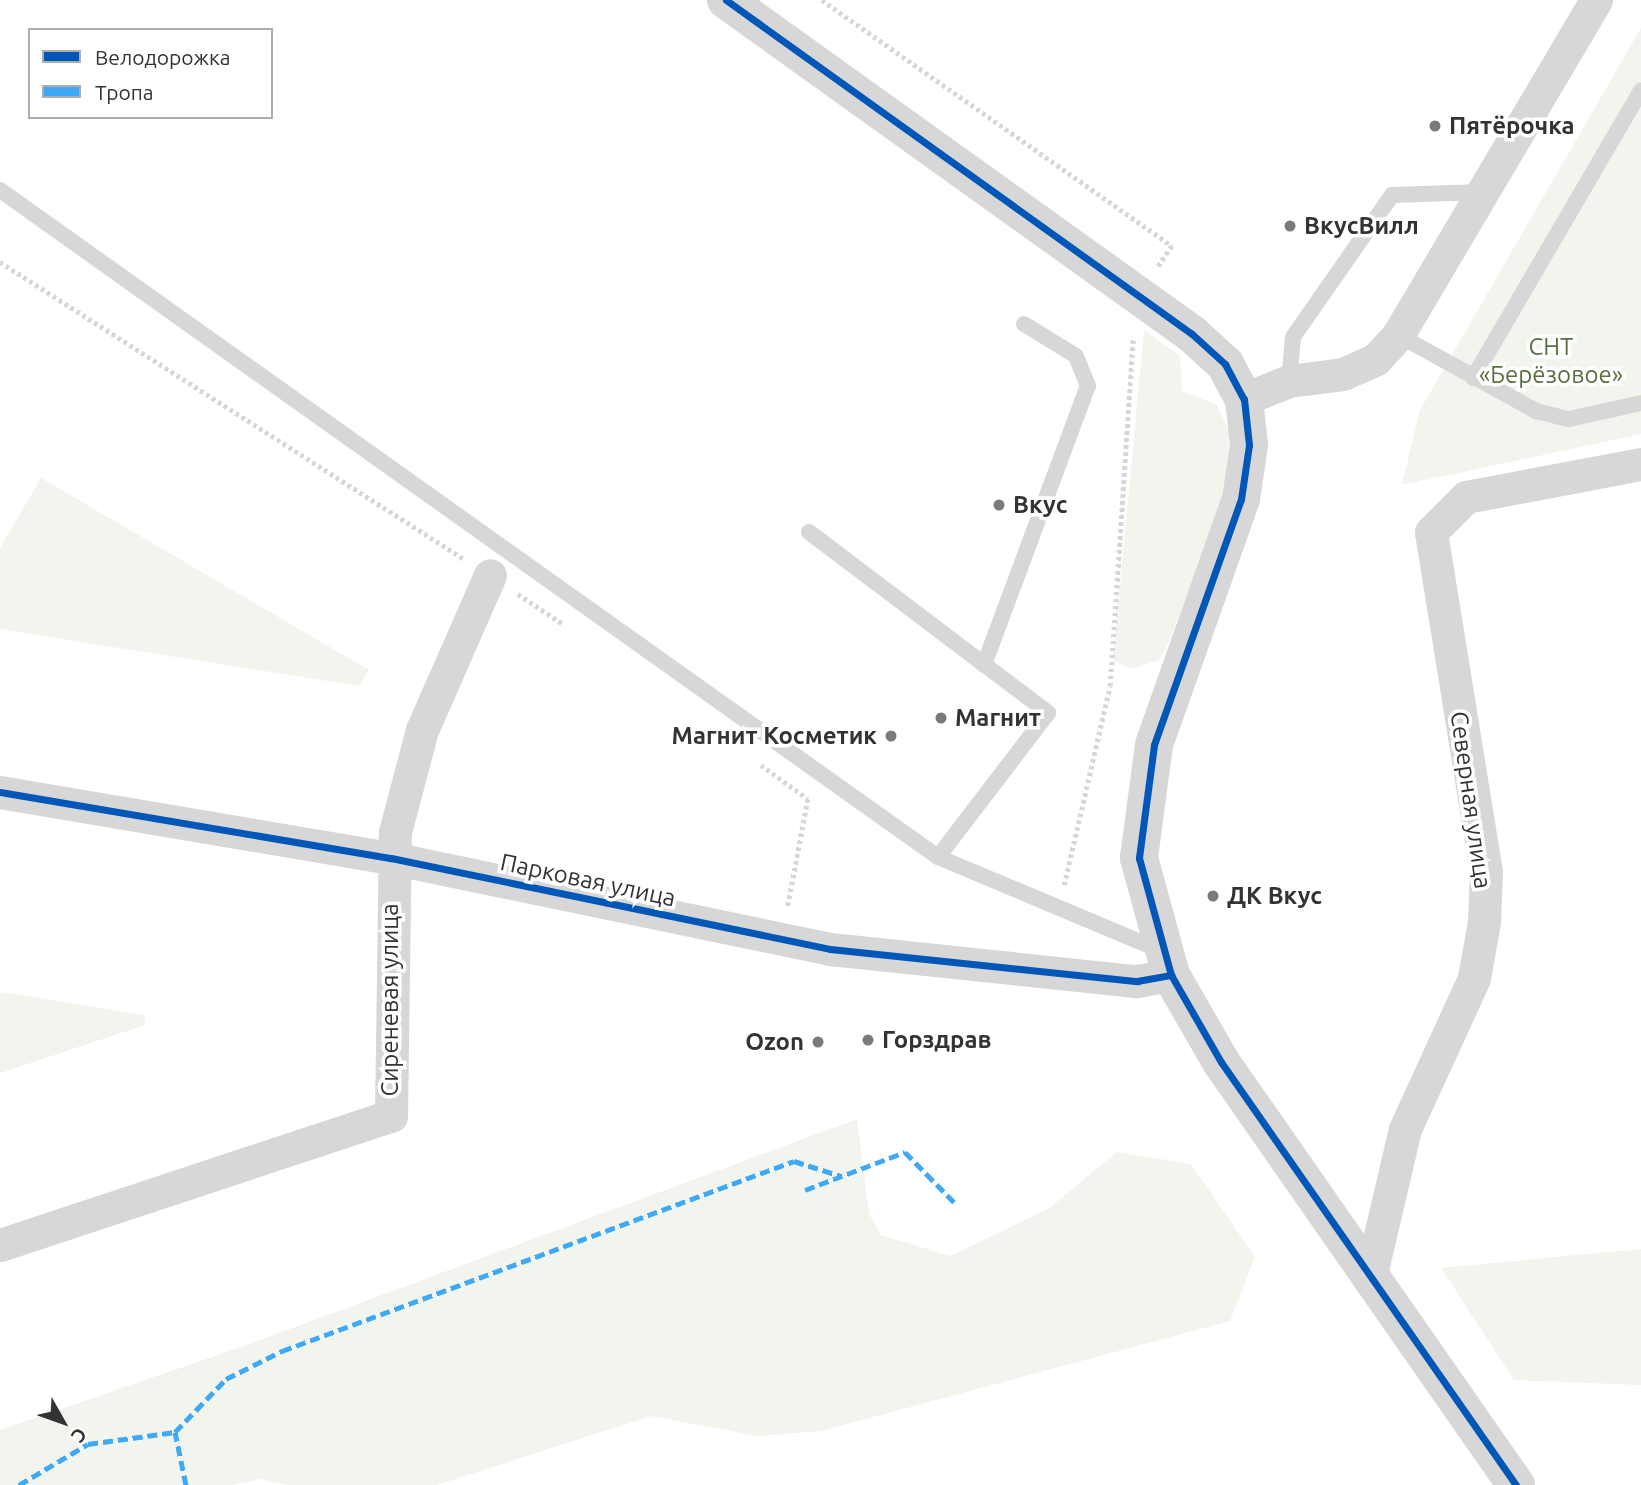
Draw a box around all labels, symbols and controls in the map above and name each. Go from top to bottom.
legend [28,28,273,119]
text: Велодорожка [95,45,231,69]
text: Тропа [95,80,154,104]
place label: Пятёрочка [1449,112,1575,140]
marker: Пятёрочка [1427,118,1443,134]
place label: ВкусВилл [1304,212,1419,240]
marker: ВкусВилл [1282,218,1298,234]
park label: СНТ «Берёзовое» [1479,333,1623,389]
place label: Вкус [1013,491,1068,519]
marker: Вкус [991,497,1007,513]
place label: Магнит [955,704,1041,732]
street label: Северная улица [1444,709,1498,891]
marker: Магнит [933,710,949,726]
place label: Магнит Косметик [672,722,877,750]
marker: Магнит Косметик [883,728,899,744]
street label: Парковая улица [498,847,678,913]
place label: ДК Вкус [1227,882,1322,910]
marker: ДК Вкус [1205,888,1221,904]
street label: Сиреневая улица [376,903,404,1097]
place label: Горздрав [882,1026,992,1054]
place label: Ozon [745,1028,804,1056]
marker: Горздрав [860,1032,876,1048]
marker: Ozon [810,1034,826,1050]
north arrow [28,1387,98,1457]
text: С [67,1424,91,1447]

